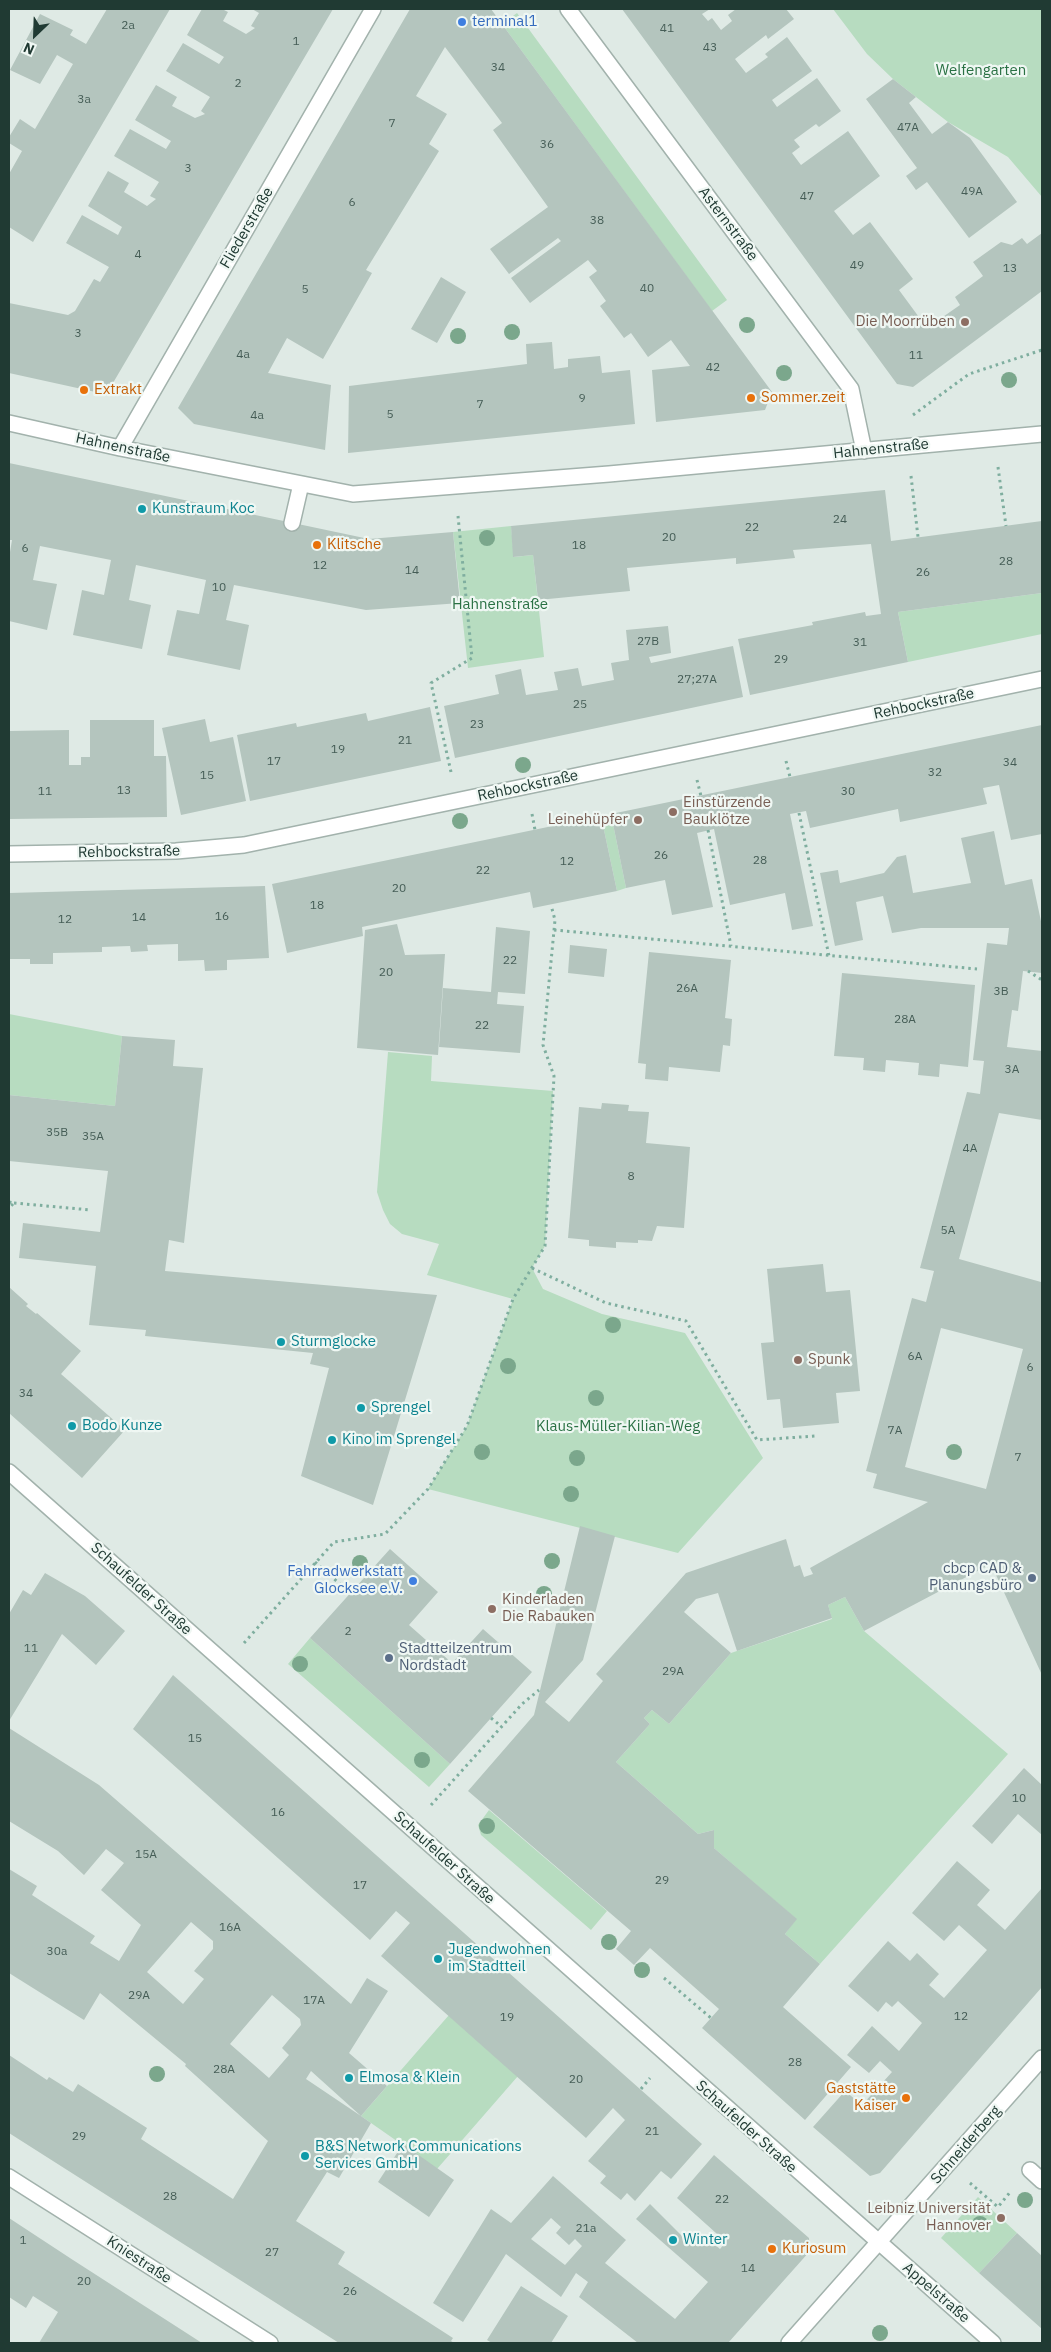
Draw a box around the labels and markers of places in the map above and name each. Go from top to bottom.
place label: terminal1 [472,13,537,31]
marker: terminal1 [456,16,468,28]
place label: Die Moorrüben [855,313,955,331]
marker: Die Moorrüben [959,316,971,328]
place label: Extrakt [94,381,142,399]
marker: Extrakt [78,384,90,396]
place label: Sommer.zeit [761,389,845,407]
marker: Sommer.zeit [745,392,757,404]
place label: Kunstraum Koc [152,500,255,518]
marker: Kunstraum Koc [136,503,148,515]
place label: Klitsche [327,536,381,554]
marker: Klitsche [311,539,323,551]
place label: Einstürzende Bauklötze [683,794,771,829]
marker: Einstürzende Bauklötze [667,806,679,818]
place label: Leinehüpfer [548,811,628,829]
marker: Leinehüpfer [632,814,644,826]
place label: Sturmglocke [291,1333,376,1351]
marker: Sturmglocke [275,1336,287,1348]
place label: Spunk [808,1351,850,1369]
marker: Spunk [792,1354,804,1366]
place label: Sprengel [371,1399,431,1417]
marker: Sprengel [355,1402,367,1414]
place label: Bodo Kunze [82,1417,162,1435]
marker: Bodo Kunze [66,1420,78,1432]
place label: Kino im Sprengel [342,1431,456,1449]
marker: Kino im Sprengel [326,1434,338,1446]
place label: cbcp CAD & Planungsbüro [929,1560,1022,1595]
place label: Fahrradwerkstatt Glocksee e.V. [287,1563,403,1598]
marker: cbcp CAD & Planungsbüro [1026,1572,1038,1584]
marker: Fahrradwerkstatt Glocksee e.V. [407,1575,419,1587]
place label: Kinderladen Die Rabauken [502,1591,595,1626]
marker: Kinderladen Die Rabauken [486,1603,498,1615]
place label: Stadtteilzentrum Nordstadt [399,1640,512,1675]
marker: Stadtteilzentrum Nordstadt [383,1652,395,1664]
place label: Jugendwohnen im Stadtteil [448,1941,551,1976]
marker: Jugendwohnen im Stadtteil [432,1953,444,1965]
place label: Elmosa & Klein [359,2069,460,2087]
marker: Elmosa & Klein [343,2072,355,2084]
place label: Gaststätte Kaiser [826,2080,896,2115]
marker: Gaststätte Kaiser [900,2092,912,2104]
place label: B&S Network Communications Services GmbH [315,2138,522,2173]
marker: B&S Network Communications Services GmbH [299,2150,311,2162]
place label: Leibniz Universität Hannover [867,2200,991,2235]
marker: Leibniz Universität Hannover [995,2212,1007,2224]
place label: Winter [683,2231,728,2249]
marker: Winter [667,2234,679,2246]
place label: Kuriosum [782,2240,846,2258]
marker: Kuriosum [766,2243,778,2255]

